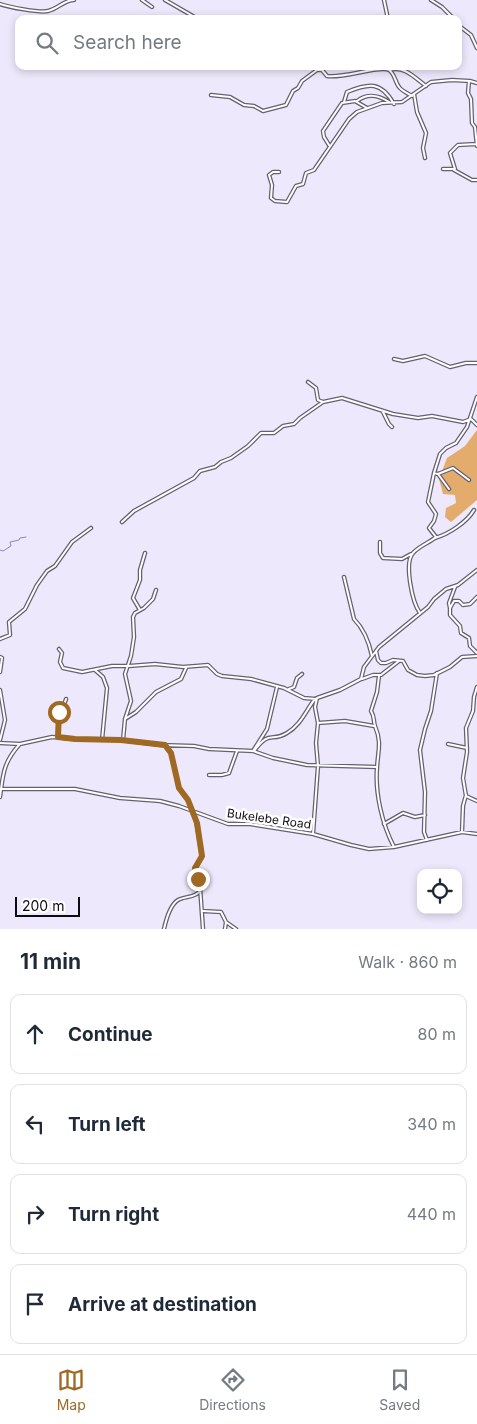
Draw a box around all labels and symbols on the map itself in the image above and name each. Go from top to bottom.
route start [48,701,71,724]
street label: Bukelebe Road [226,805,312,832]
route end [187,868,210,891]
scale bar [15,894,80,917]

